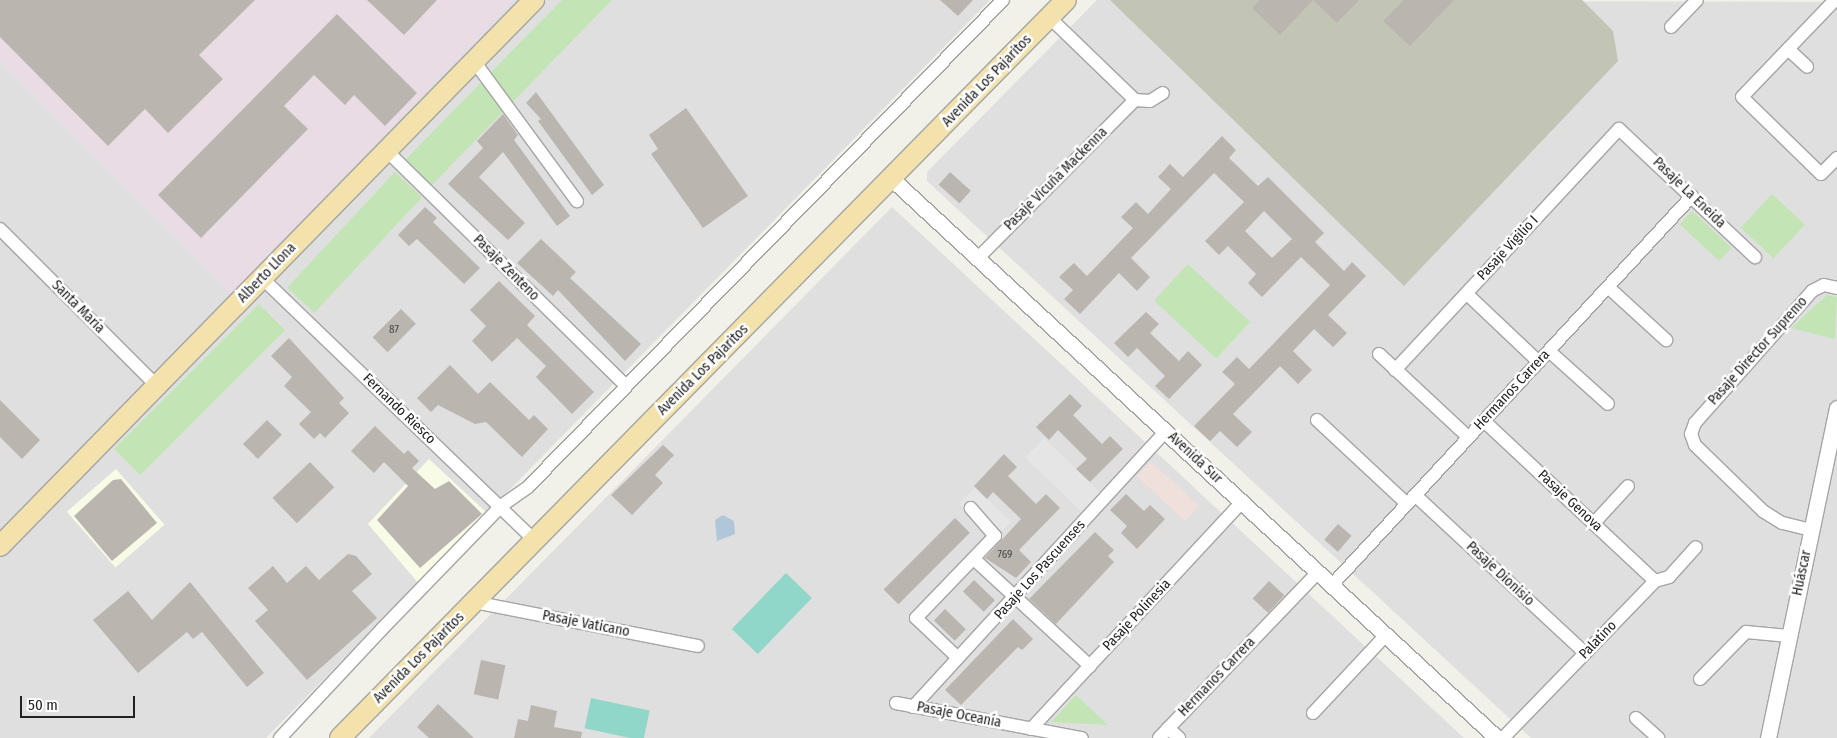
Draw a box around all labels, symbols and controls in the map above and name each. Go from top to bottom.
street label: Avenida Los Pajaritos [939,32,1035,130]
street label: Pasaje Vicuña Mackenna [1001,124,1111,234]
street label: Pasaje La Eneida [1649,154,1729,232]
street label: Pasaje Vigilio I [1474,212,1542,284]
street label: Pasaje Zenteno [470,232,542,304]
street label: Alberto Llona [234,240,300,306]
street label: Santa María [48,277,108,337]
street label: Pasaje Director Supremo [1705,293,1811,409]
street label: Avenida Los Pajaritos [654,321,752,419]
house number: 87 [389,323,399,337]
street label: Hermanos Carrera [1471,346,1553,434]
street label: Fernando Riesco [359,370,439,448]
street label: Avenida Sur [1164,429,1226,487]
street label: Pasaje Genova [1534,467,1606,535]
street label: Pasaje Los Pascuenses [991,517,1089,623]
street label: Pasaje Dionisio [1463,538,1537,610]
house number: 769 [998,548,1012,562]
street label: Huáscar [1789,549,1815,597]
street label: Pasaje Polinesia [1100,576,1174,654]
street label: Pasaje Vaticano [541,607,631,641]
street label: Avenida Los Pajaritos [370,609,468,707]
street label: Palatino [1576,617,1620,663]
street label: Hermanos Carrera [1175,634,1259,720]
scale bar [22,686,138,718]
text: 50 m [28,696,58,714]
street label: Pasaje Oceanía [915,699,1003,731]

